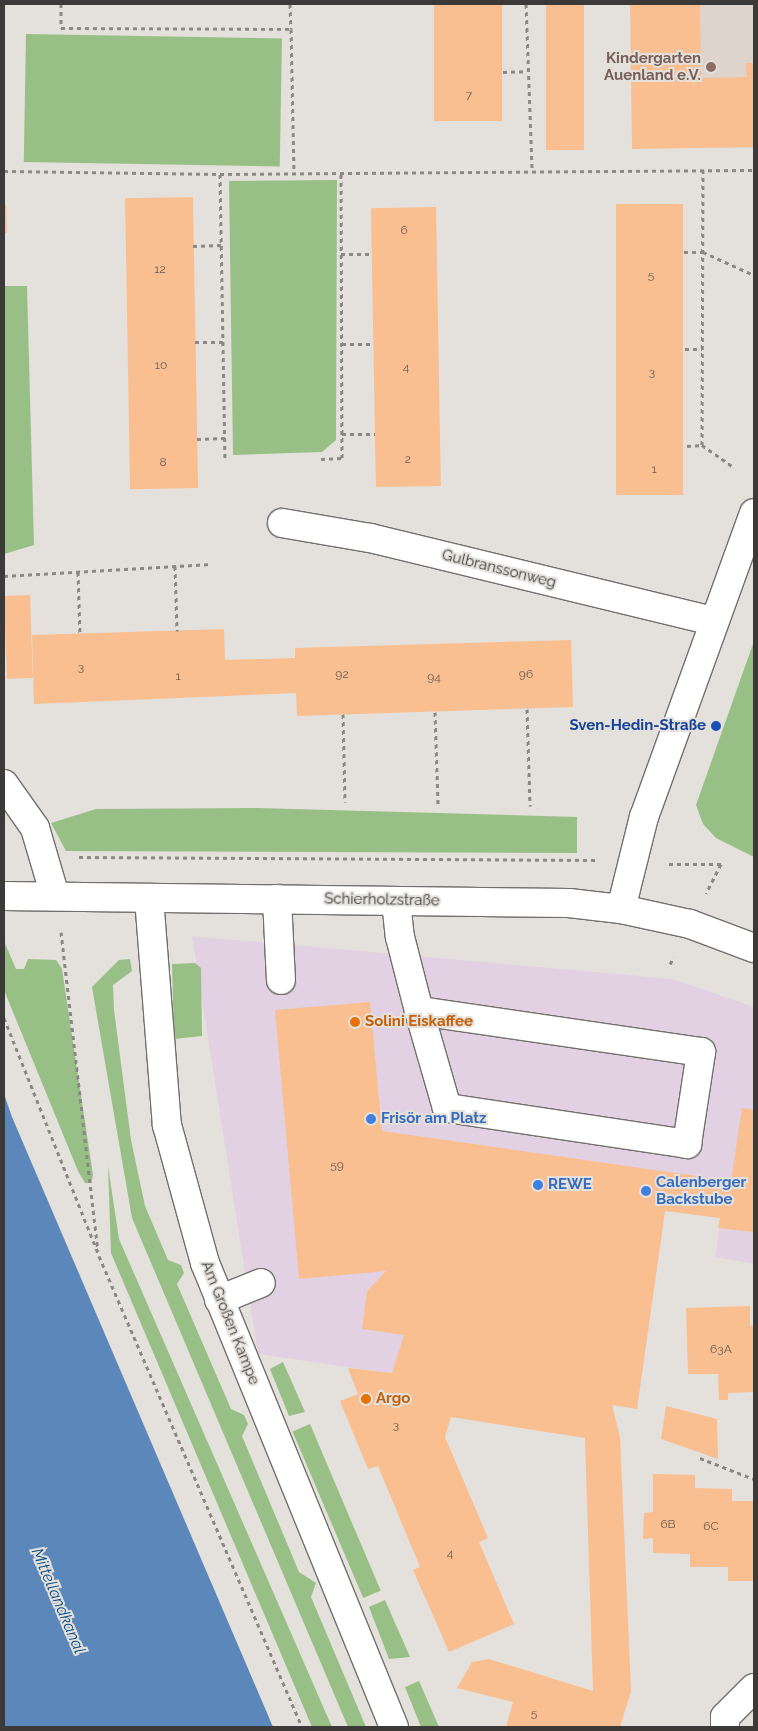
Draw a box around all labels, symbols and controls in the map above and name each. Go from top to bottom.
place label: Kindergarten Auenland e.V. [604,49,701,84]
marker: Kindergarten Auenland e.V. [705,61,717,73]
house number: 7 [466,89,472,103]
house number: 6 [400,224,408,238]
house number: 12 [154,263,166,277]
house number: 5 [648,269,654,283]
house number: 10 [155,359,167,373]
house number: 4 [403,361,409,375]
house number: 3 [649,366,655,380]
house number: 2 [405,453,411,467]
house number: 8 [159,456,167,470]
house number: 1 [651,463,657,477]
street label: Gulbranssonweg [440,546,558,592]
house number: 3 [78,661,84,675]
house number: 92 [335,668,349,682]
house number: 96 [519,668,533,682]
house number: 1 [175,670,181,684]
house number: 94 [427,671,441,685]
place label: Sven-Hedin-Straße [569,717,706,735]
marker: Sven-Hedin-Straße [710,720,722,732]
street label: Schierholzstraße [324,890,440,910]
place label: Solini Eiskaffee [365,1013,473,1031]
marker: Solini Eiskaffee [349,1016,361,1028]
place label: Frisör am Platz [381,1110,487,1128]
marker: Frisör am Platz [365,1113,377,1125]
house number: 59 [330,1159,344,1173]
place label: Calenberger Backstube [656,1173,746,1208]
place label: REWE [548,1176,592,1194]
marker: REWE [532,1179,544,1191]
marker: Calenberger Backstube [640,1185,652,1197]
street label: Am Großen Kampe [197,1259,263,1387]
house number: 63A [710,1343,732,1357]
place label: Argo [376,1390,410,1408]
marker: Argo [360,1393,372,1405]
house number: 3 [393,1419,399,1433]
house number: 6B [660,1518,676,1532]
house number: 6C [703,1520,719,1534]
water label: Mittellandkanal [27,1545,89,1657]
house number: 4 [447,1547,453,1561]
house number: 5 [531,1707,537,1721]

